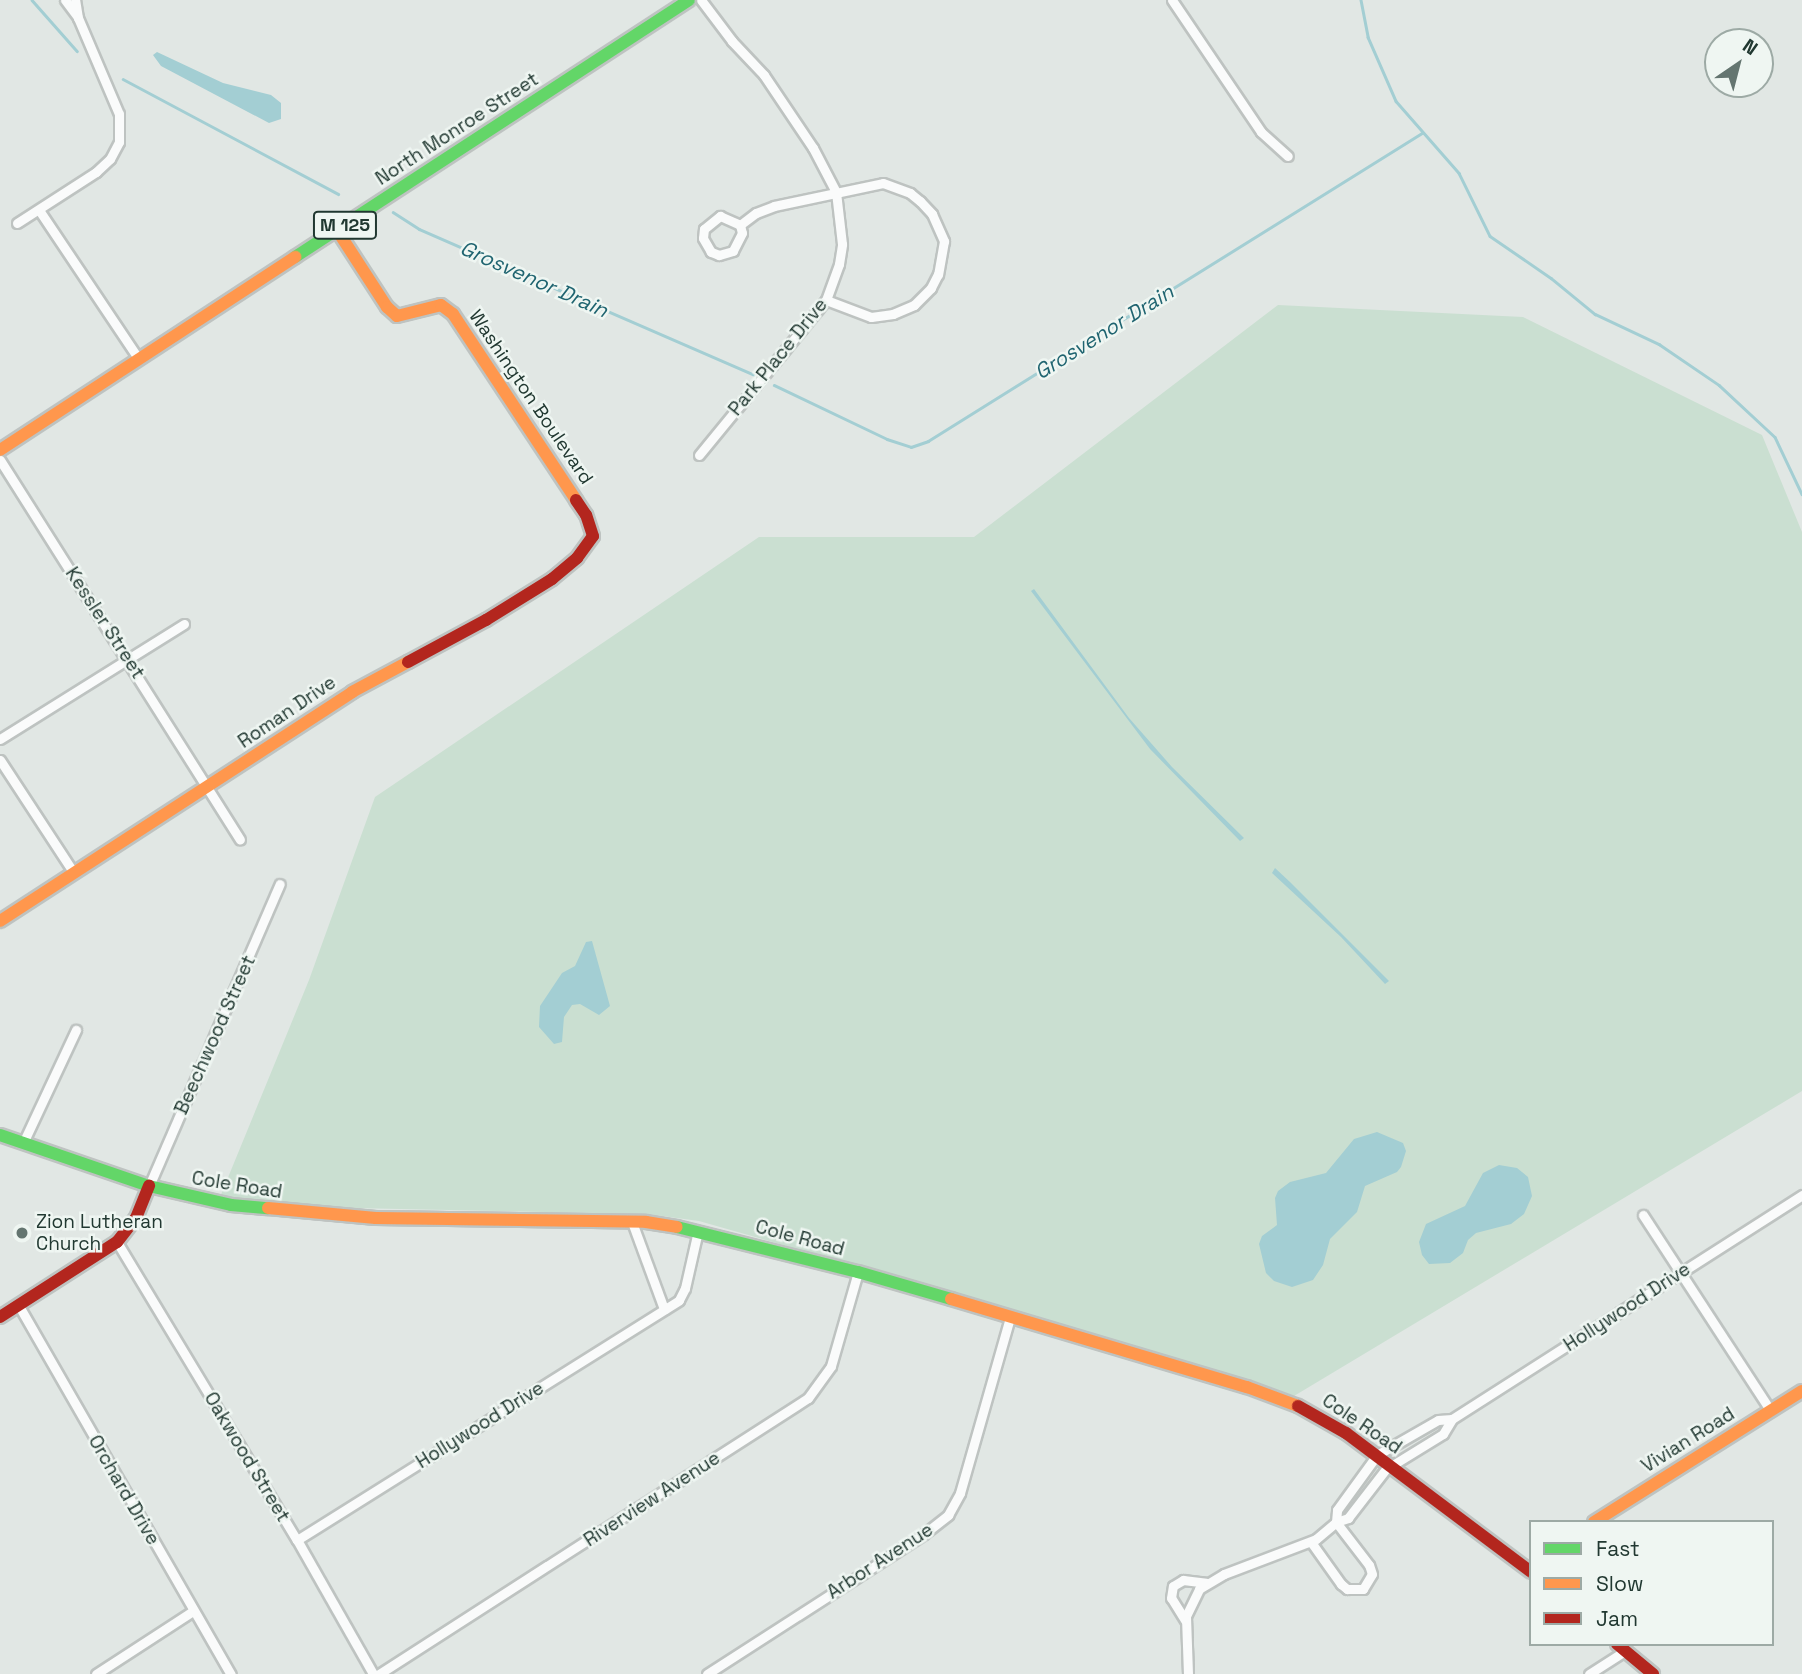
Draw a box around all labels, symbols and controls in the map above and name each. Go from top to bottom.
north arrow [1704,28,1774,98]
text: N [1738,33,1763,61]
street label: North Monroe Street [371,68,543,190]
road number: M 125 [312,210,378,240]
water label: Grosvenor Drain [456,235,612,323]
water label: Grosvenor Drain [1030,279,1178,385]
street label: Park Place Drive [724,294,832,420]
street label: Washington Boulevard [464,305,598,489]
street label: Kessler Street [60,563,150,683]
street label: Roman Drive [234,671,340,753]
street label: Beechwood Street [170,952,260,1118]
street label: Cole Road [190,1167,284,1203]
place label: Zion Lutheran Church [36,1211,163,1255]
street label: Cole Road [753,1215,847,1261]
marker: Zion Lutheran Church [14,1225,30,1241]
street label: Hollywood Drive [1559,1258,1695,1356]
street label: Hollywood Drive [412,1377,548,1473]
street label: Oakwood Street [199,1388,295,1526]
street label: Cole Road [1318,1389,1406,1459]
street label: Vivian Road [1637,1402,1739,1478]
street label: Orchard Drive [83,1431,165,1549]
street label: Riverview Avenue [580,1446,724,1552]
street label: Arbor Avenue [823,1518,937,1604]
legend [1529,1520,1774,1646]
text: Fast [1596,1535,1640,1562]
text: Slow [1596,1570,1644,1597]
text: Jam [1596,1605,1638,1632]

